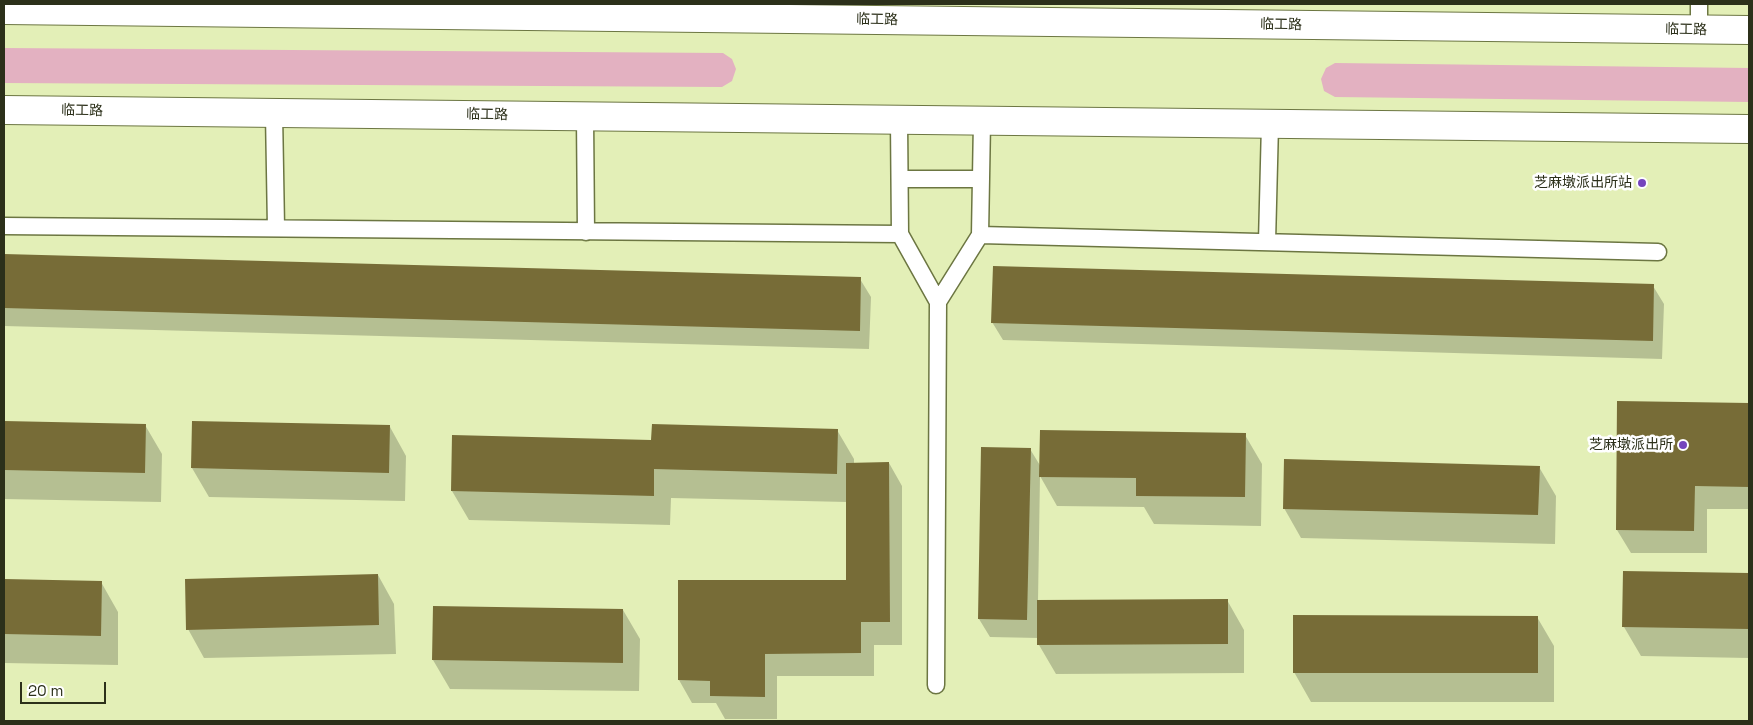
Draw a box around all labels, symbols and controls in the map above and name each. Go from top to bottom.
street label: 临工路 [856,11,898,29]
street label: 临工路 [1260,16,1302,34]
street label: 临工路 [1665,21,1707,39]
street label: 临工路 [61,102,103,120]
street label: 临工路 [466,106,508,124]
place label: 芝麻墩派出所站 [1534,175,1632,191]
marker: 芝麻墩派出所站 [1636,177,1648,189]
place label: 芝麻墩派出所 [1589,437,1673,453]
marker: 芝麻墩派出所 [1677,439,1689,451]
scale bar [22,672,109,704]
text: 20 m [28,681,63,700]

